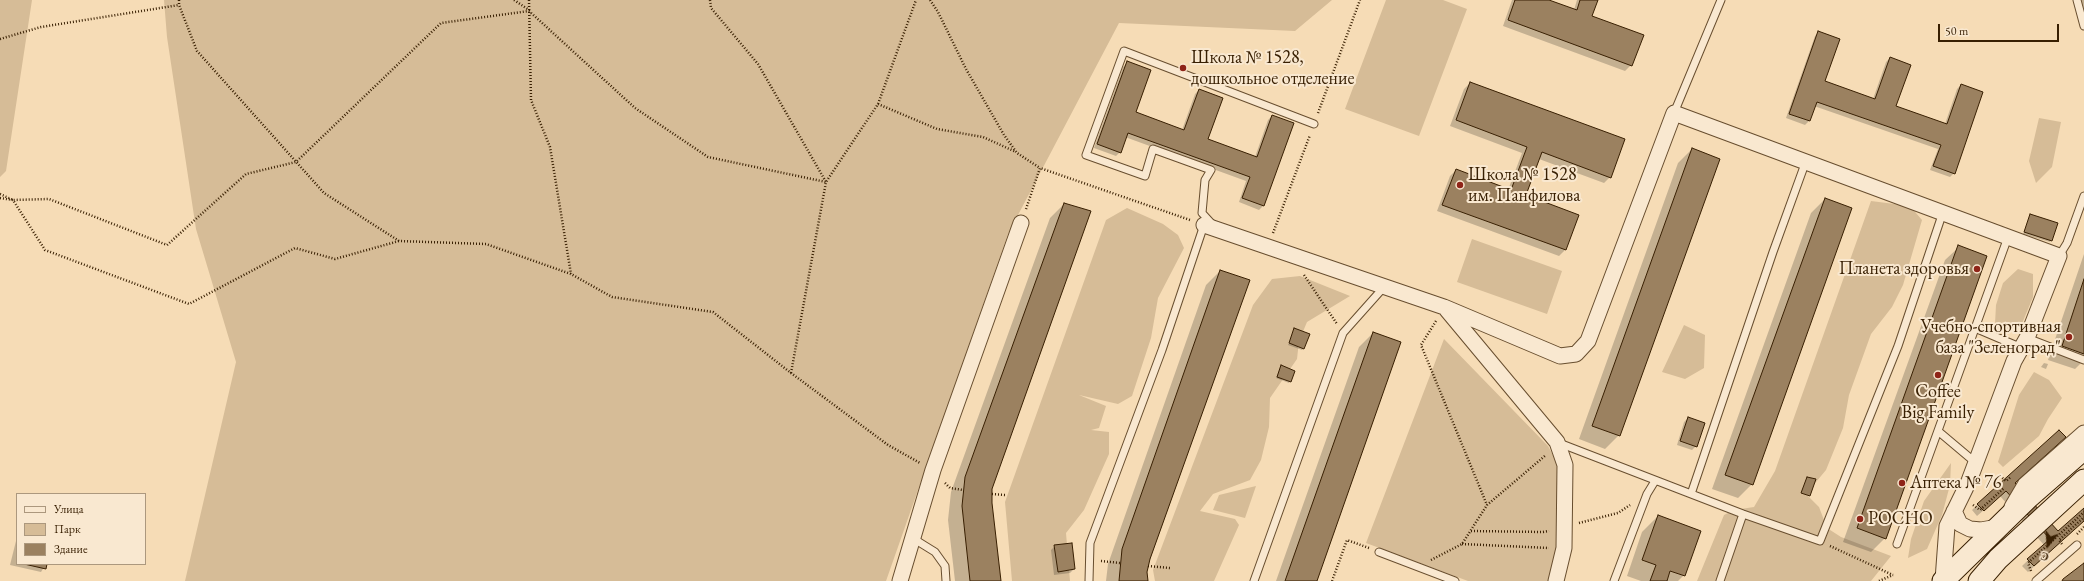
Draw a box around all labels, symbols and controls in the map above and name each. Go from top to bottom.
scale bar [1940,16,2061,42]
text: 50 m [1945,23,1968,39]
place label: Школа № 1528, дошкольное отделение [1191,47,1354,90]
marker: Школа № 1528, дошкольное отделение [1178,63,1188,73]
place label: Школа № 1528 им. Панфилова [1468,164,1580,206]
marker: Школа № 1528 им. Панфилова [1455,180,1465,190]
place label: Планета здоровья [1839,258,1969,280]
marker: Планета здоровья [1972,264,1982,274]
place label: Учебно-спортивная база "Зеленоград" [1920,316,2061,358]
marker: Учебно-спортивная база "Зеленоград" [2064,332,2074,342]
marker: Coffee Big Family [1933,370,1943,380]
place label: Coffee Big Family [1902,381,1974,424]
place label: Аптека № 76 [1910,472,2002,494]
marker: Аптека № 76 [1897,478,1907,488]
legend [16,493,146,565]
text: Улица [54,501,84,517]
place label: РОСНО [1868,508,1933,530]
marker: РОСНО [1855,514,1865,524]
text: Парк [54,521,81,537]
north arrow [2028,525,2068,565]
text: Здание [54,541,88,557]
text: С [2039,549,2050,564]

